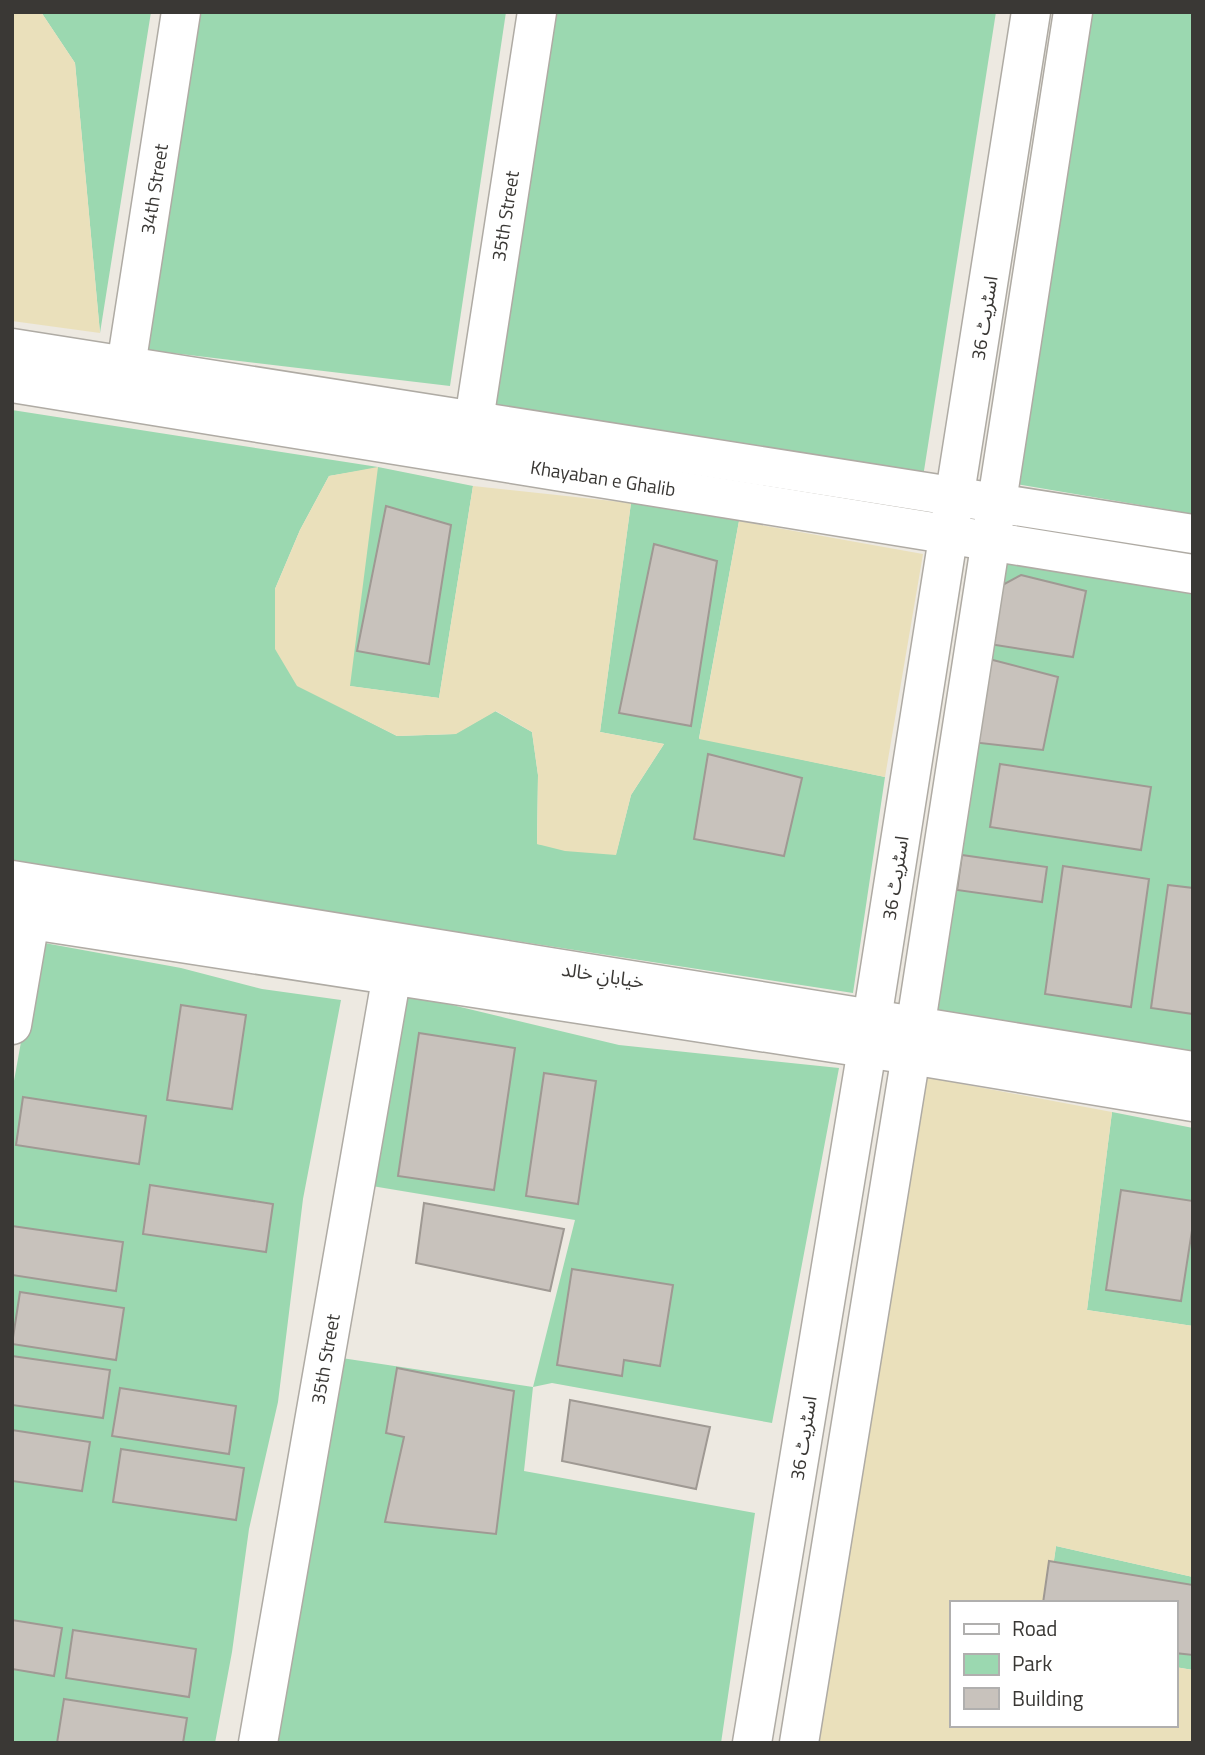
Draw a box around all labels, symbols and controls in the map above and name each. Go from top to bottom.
street label: 34th Street [132,141,175,236]
street label: 35th Street [483,168,526,263]
street label: اسٹریٹ 36 [963,273,1005,362]
street label: Khayaban e Ghalib [528,452,678,503]
street label: اسٹریٹ 36 [874,833,916,922]
street label: خیابانِ خالد [559,954,647,997]
street label: 35th Street [302,1311,347,1406]
street label: اسٹریٹ 36 [782,1393,824,1482]
legend [950,1601,1177,1727]
text: Road [1012,1612,1057,1644]
text: Park [1012,1647,1052,1679]
text: Building [1012,1682,1084,1714]

